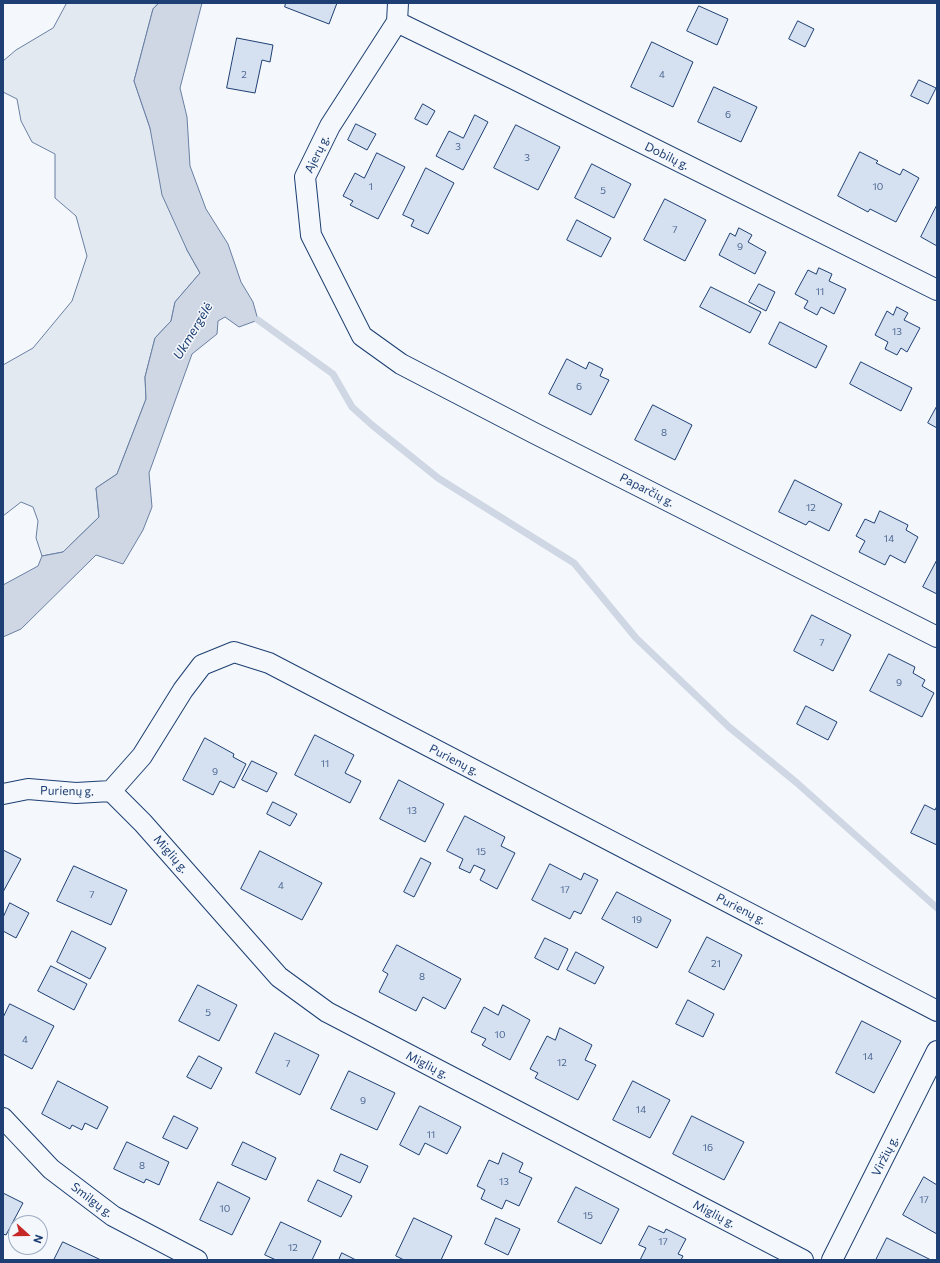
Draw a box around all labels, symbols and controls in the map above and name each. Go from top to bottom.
house number: 2 [241,69,247,81]
house number: 4 [659,69,665,81]
house number: 6 [725,109,731,121]
street label: Ajerų g. [302,133,332,175]
street label: Dobilų g. [642,139,692,173]
house number: 3 [455,141,461,153]
house number: 3 [524,152,530,164]
house number: 1 [369,181,373,193]
house number: 10 [873,181,883,193]
house number: 5 [600,185,606,197]
house number: 7 [672,224,678,236]
house number: 9 [737,241,743,253]
house number: 11 [816,286,824,298]
water label: Ukmergėlė [170,300,216,362]
house number: 13 [892,326,902,338]
house number: 6 [576,381,582,393]
house number: 8 [661,427,667,439]
street label: Paparčių g. [617,470,677,510]
house number: 12 [806,502,816,514]
house number: 14 [884,533,894,545]
house number: 7 [819,637,825,649]
house number: 9 [896,677,902,689]
street label: Purienų g. [427,741,481,779]
house number: 11 [321,758,329,770]
house number: 9 [212,766,218,778]
street label: Purienų g. [40,783,94,799]
house number: 13 [407,805,417,817]
street label: Miglių g. [151,832,191,876]
house number: 15 [476,846,486,858]
house number: 4 [278,880,284,892]
house number: 17 [560,884,570,896]
house number: 7 [89,889,95,901]
street label: Purienų g. [714,890,768,928]
house number: 19 [632,914,642,926]
house number: 21 [711,958,721,970]
house number: 8 [419,971,425,983]
house number: 5 [205,1007,211,1019]
house number: 10 [495,1029,505,1041]
house number: 4 [22,1034,28,1046]
street label: Miglių g. [403,1048,451,1082]
house number: 14 [863,1051,873,1063]
house number: 12 [557,1057,567,1069]
house number: 7 [285,1058,291,1070]
house number: 9 [360,1095,366,1107]
house number: 14 [636,1104,646,1116]
house number: 11 [427,1129,435,1141]
street label: Viržių g. [869,1133,901,1179]
house number: 16 [703,1142,713,1154]
house number: 8 [139,1160,145,1172]
house number: 13 [499,1176,509,1188]
street label: Smilgų g. [68,1180,116,1220]
house number: 17 [919,1194,929,1206]
street label: Miglių g. [690,1197,738,1231]
house number: 10 [220,1203,230,1215]
house number: 15 [583,1210,593,1222]
north arrow [8,1215,48,1255]
text: N [31,1233,46,1245]
house number: 17 [658,1236,668,1248]
house number: 12 [288,1242,298,1254]

